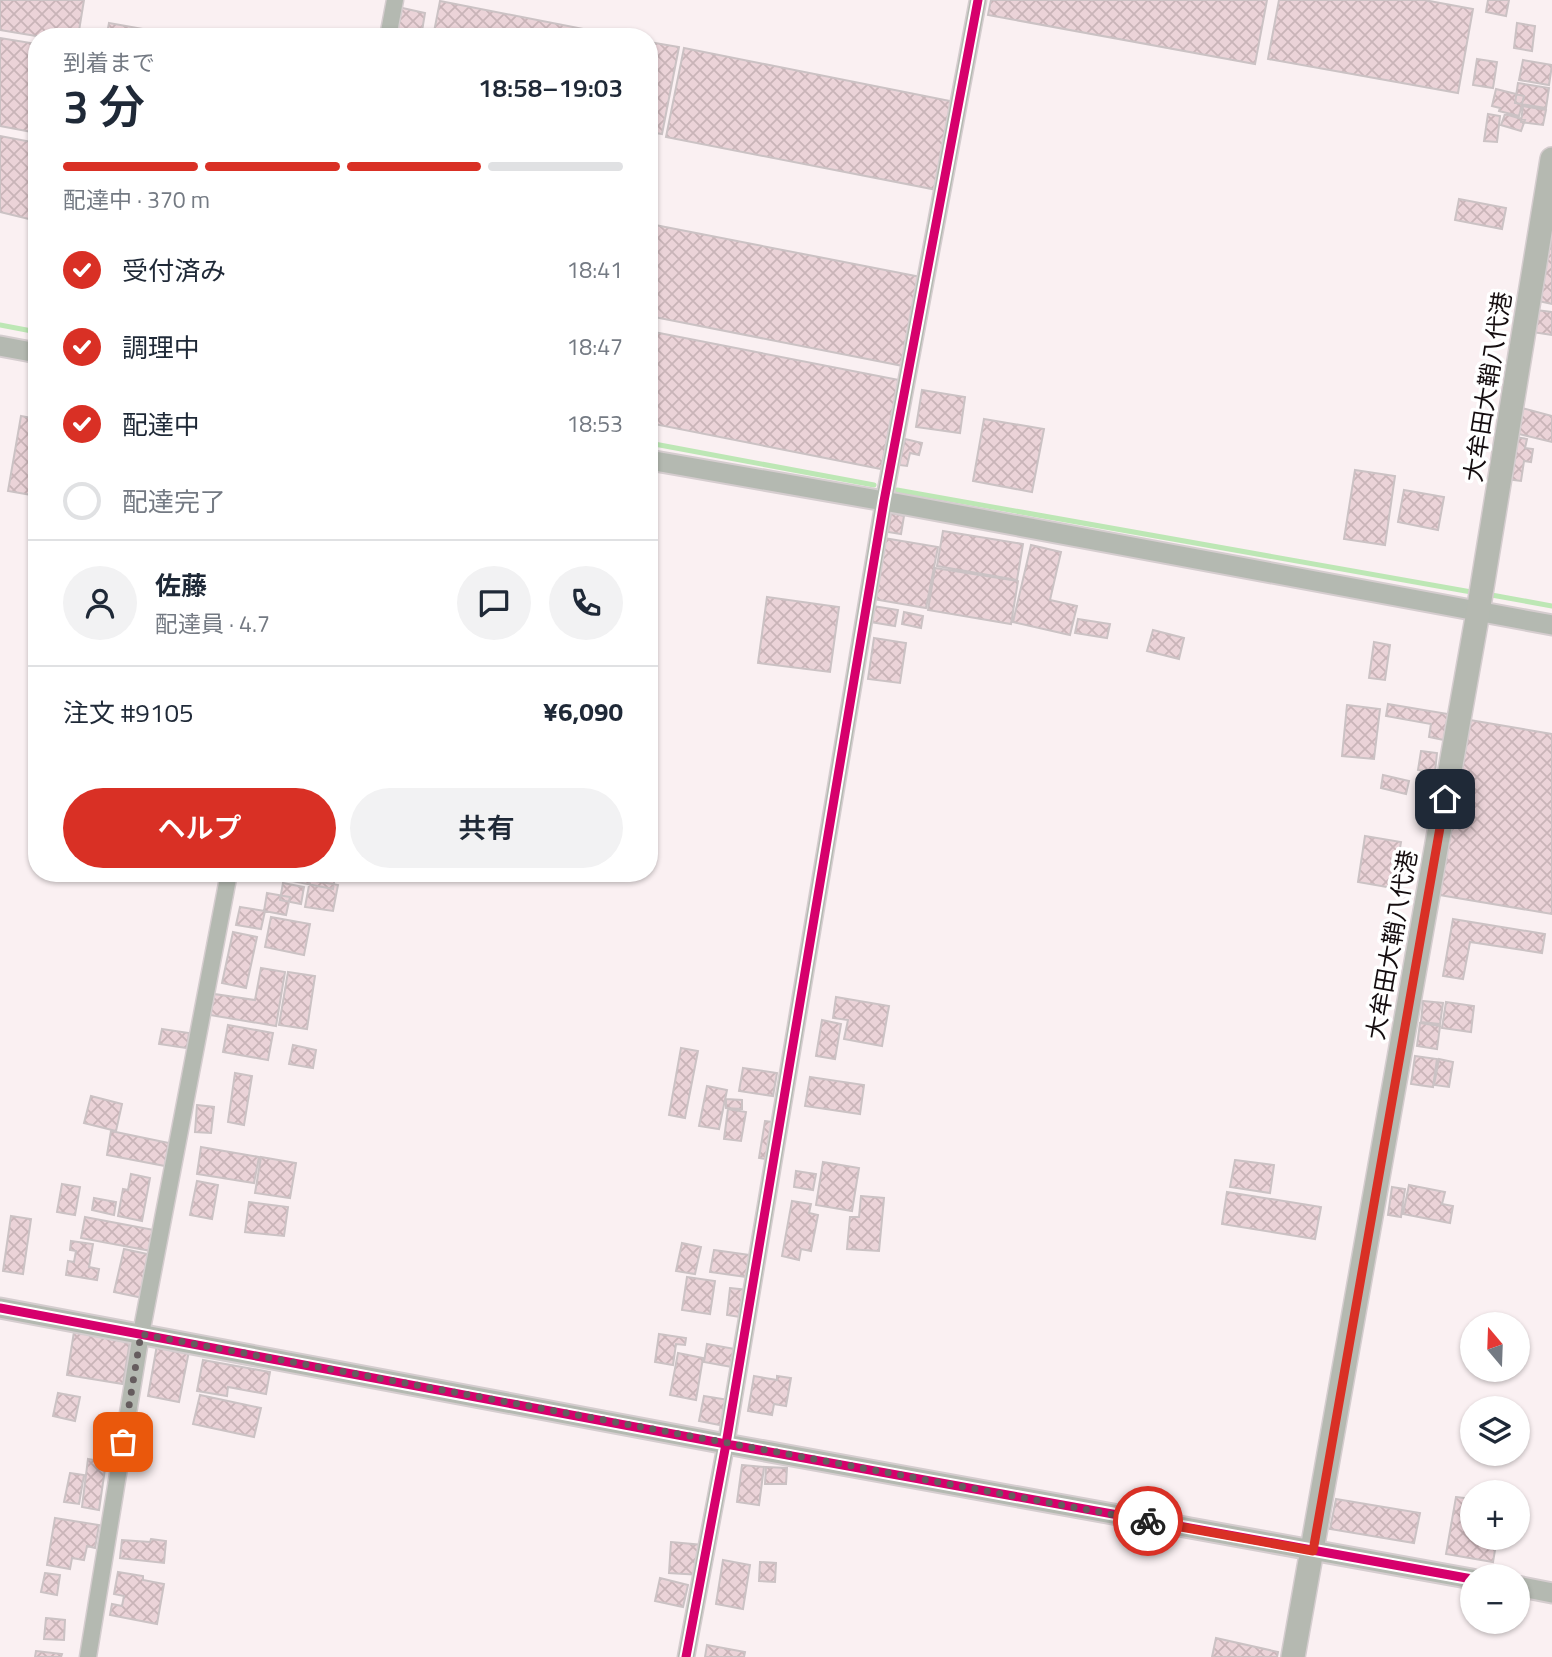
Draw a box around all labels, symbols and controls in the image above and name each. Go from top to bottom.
text: 到着まで [63,45,155,80]
text: 18:58–19:03 [478,68,623,107]
text: 3 分 [63,71,145,141]
text: 配達中 · 370 m [63,182,210,217]
icon: check [63,251,101,289]
text: 受付済み [122,251,226,290]
text: 18:41 [566,252,623,287]
street label: 大牟田大鞘八代港 [1454,289,1520,484]
icon: check [63,328,101,366]
text: 調理中 [122,328,200,367]
text: 18:47 [566,329,623,364]
icon: check [63,405,101,443]
text: 配達中 [122,405,200,444]
text: 18:53 [566,406,623,441]
text: 配達完了 [122,482,226,521]
button: person [63,566,137,640]
text: 佐藤 [155,566,207,605]
button: chat [457,566,531,640]
button: phone [549,566,623,640]
text: 配達員 · 4.7 [155,606,270,641]
text: ¥6,090 [543,692,623,731]
text: 注文 #9105 [63,693,194,732]
pin [1415,769,1475,829]
icon: home [1426,780,1464,818]
button: ヘルプ [63,788,336,868]
button: 共有 [350,788,623,868]
street label: 大牟田大鞘八代港 [1357,847,1425,1042]
north arrow [1460,1312,1530,1382]
map controls [1460,1312,1530,1634]
button: layers [1460,1396,1530,1466]
pin [93,1412,153,1472]
icon: bag [104,1423,142,1461]
button: + [1460,1480,1530,1550]
courier [1113,1486,1183,1556]
icon: bike [1129,1502,1167,1540]
button: − [1460,1564,1530,1634]

